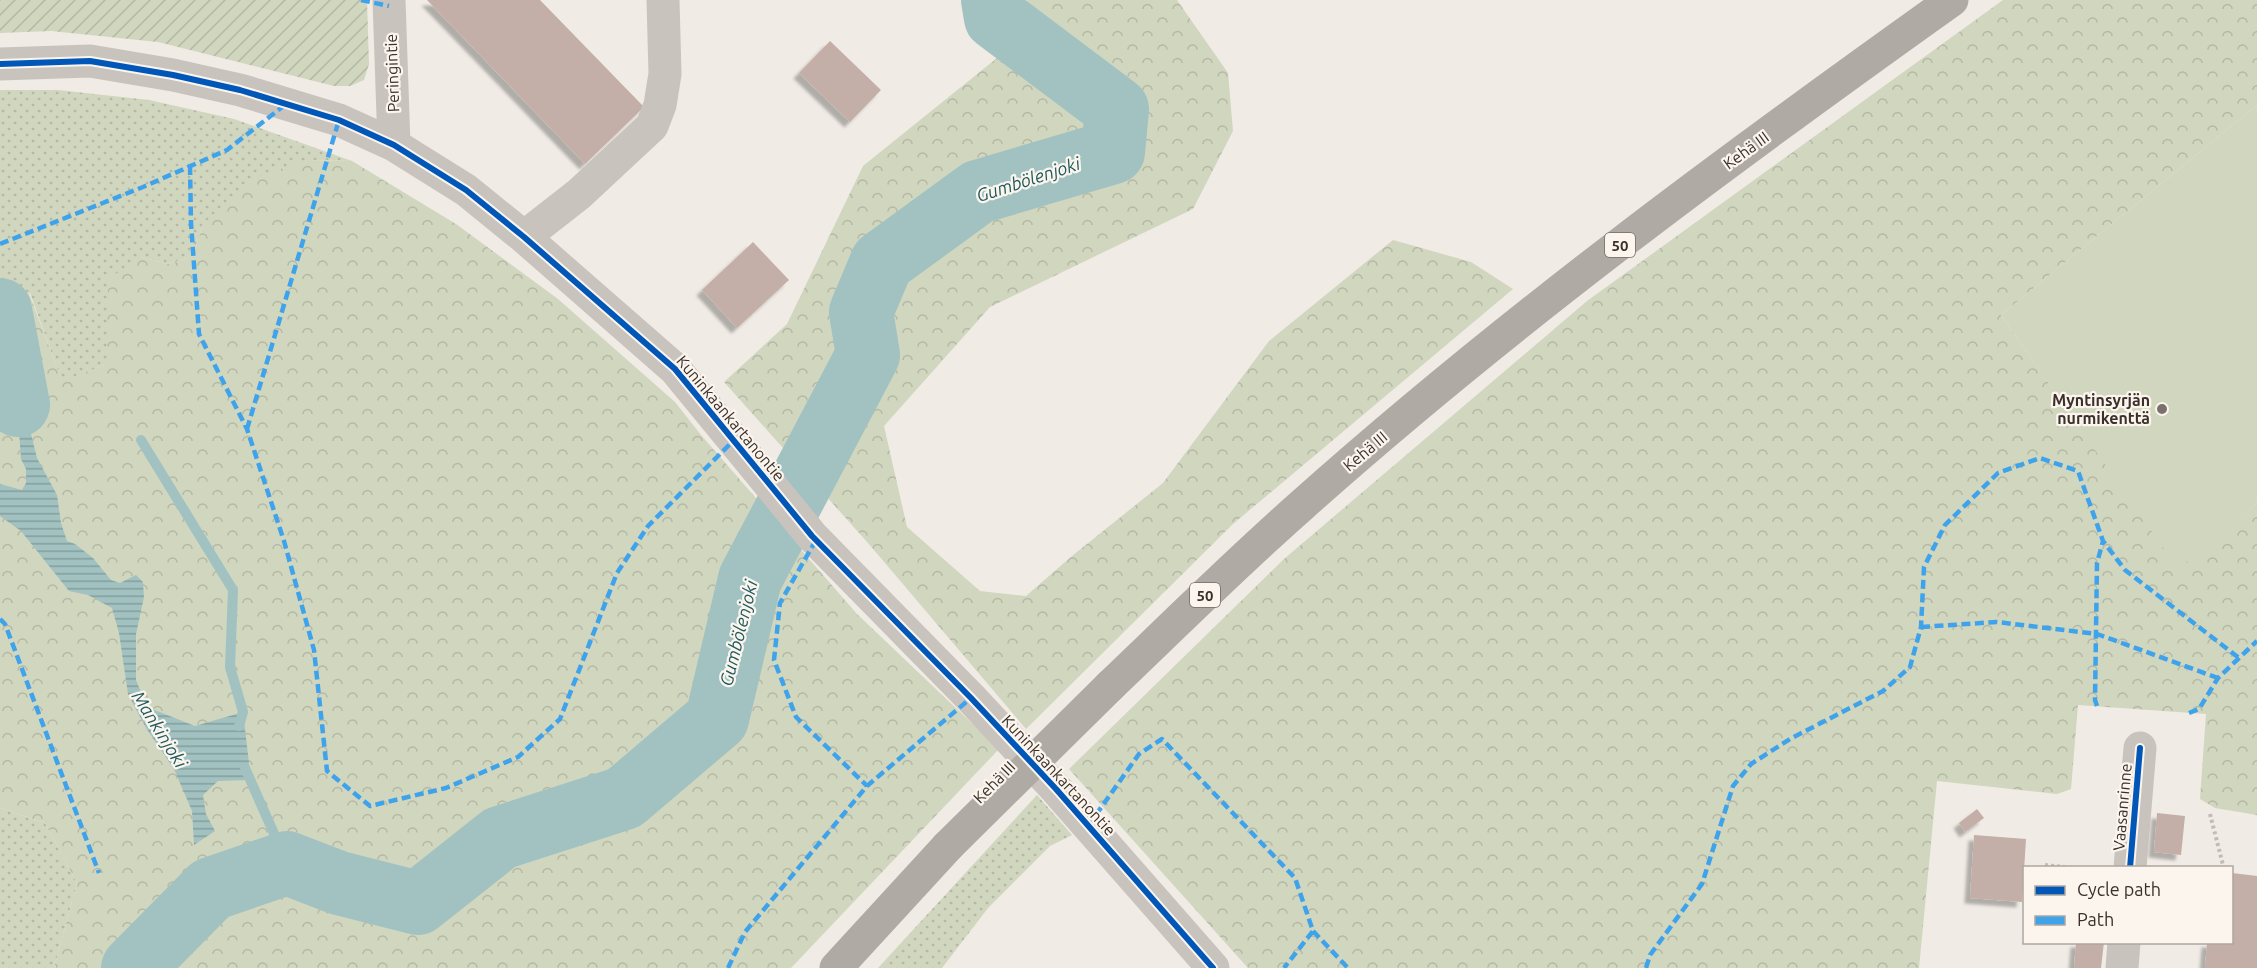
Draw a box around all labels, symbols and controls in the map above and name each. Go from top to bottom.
street label: Peringintie [382,34,402,112]
street label: Kehä III [1720,128,1772,172]
water label: Gumbölenjoki [973,153,1083,205]
road number: 50 [1605,233,1635,257]
street label: Kuninkaankartanontie [673,352,789,484]
place label: Myntinsyrjän nurmikenttä [2052,391,2150,427]
marker: Myntinsyrjän nurmikenttä [2155,402,2169,416]
street label: Kehä III [1339,427,1391,475]
water label: Gumbölenjoki [715,578,761,688]
road number: 50 [1190,583,1220,607]
water label: Mankinjoki [129,687,192,772]
street label: Kuninkaankartanontie [999,711,1119,839]
street label: Kehä III [969,757,1019,807]
street label: Vaasanrinne [2109,763,2135,851]
legend [2023,866,2233,944]
text: Cycle path [2077,879,2161,899]
text: Path [2077,909,2114,929]

